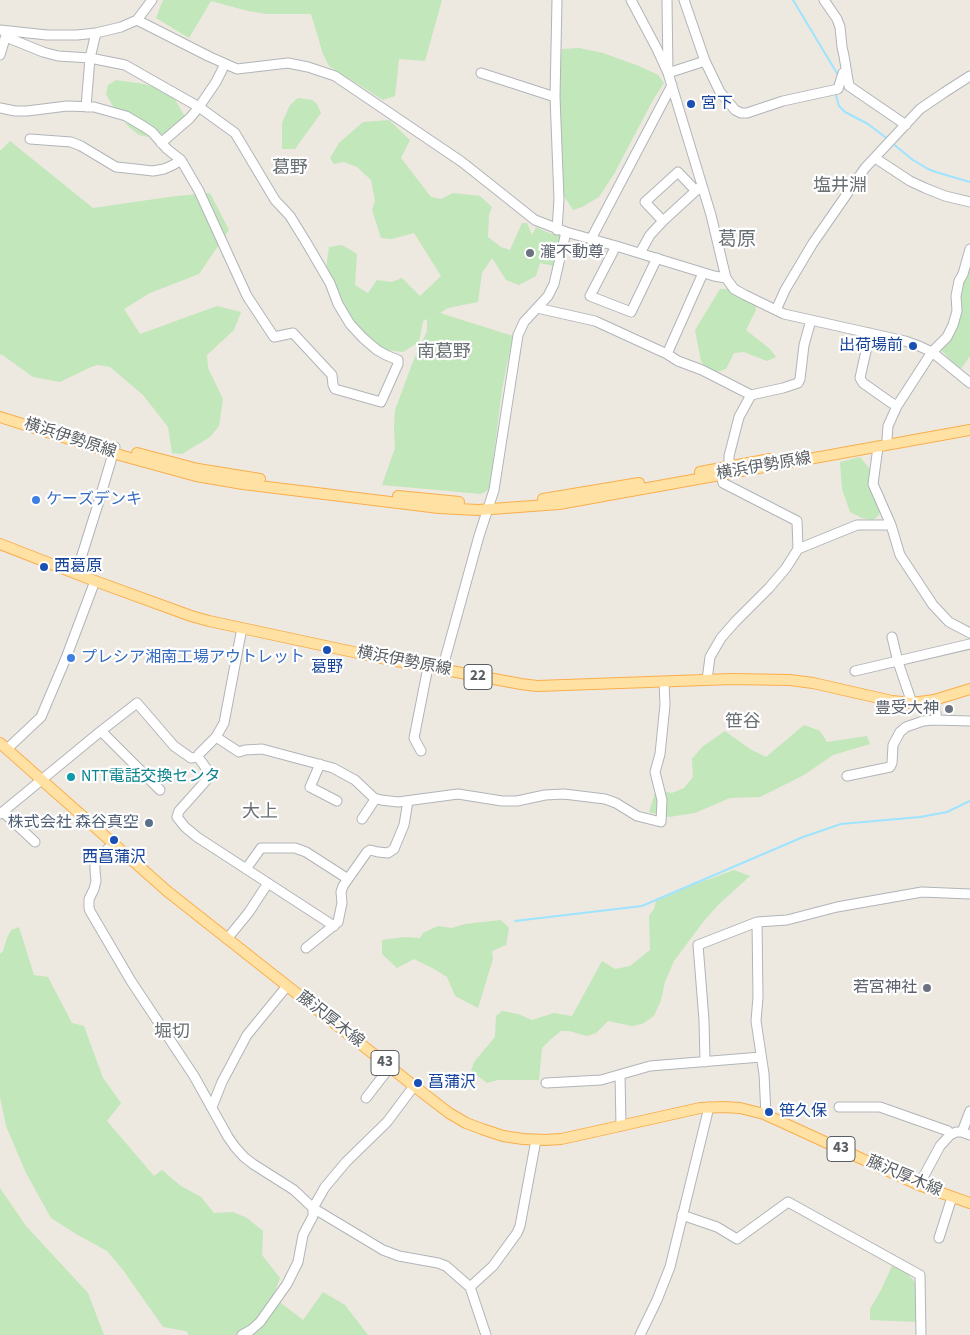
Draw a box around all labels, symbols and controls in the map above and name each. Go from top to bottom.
place label: 宮下 [701,94,733,114]
marker: 宮下 [685,98,697,110]
district label: 葛野 [272,158,308,180]
district label: 塩井淵 [813,176,867,198]
district label: 葛原 [718,230,756,252]
place label: 瀧不動尊 [540,243,604,263]
marker: 瀧不動尊 [524,247,536,259]
place label: 出荷場前 [839,336,903,356]
marker: 出荷場前 [907,340,919,352]
district label: 南葛野 [417,342,471,364]
street label: 横浜伊勢原線 [21,415,119,463]
street label: 横浜伊勢原線 [715,449,813,485]
place label: ケーズデンキ [46,490,142,510]
marker: ケーズデンキ [30,494,42,506]
place label: 西葛原 [54,557,102,577]
marker: 西葛原 [38,561,50,573]
street label: 横浜伊勢原線 [355,643,453,681]
marker: 葛野 [321,644,333,656]
place label: プレシア湘南工場アウトレット [81,648,305,668]
marker: プレシア湘南工場アウトレット [65,652,77,664]
place label: 葛野 [311,658,343,678]
road number: 22 [464,664,492,690]
place label: 豊受大神 [875,699,939,719]
marker: 豊受大神 [943,703,955,715]
district label: 笹谷 [725,712,761,734]
place label: NTT電話交換センタ [81,767,221,787]
marker: NTT電話交換センタ [65,771,77,783]
district label: 大上 [242,802,278,824]
place label: 株式会社 森谷真空 [8,813,139,833]
marker: 株式会社 森谷真空 [143,817,155,829]
marker: 西菖蒲沢 [108,834,120,846]
place label: 西菖蒲沢 [82,848,146,868]
place label: 若宮神社 [853,978,917,998]
marker: 若宮神社 [921,982,933,994]
street label: 藤沢厚木線 [293,988,367,1052]
district label: 堀切 [154,1022,190,1044]
road number: 43 [371,1050,399,1076]
place label: 菖蒲沢 [428,1073,476,1093]
marker: 菖蒲沢 [412,1077,424,1089]
place label: 笹久保 [779,1102,827,1122]
marker: 笹久保 [763,1106,775,1118]
road number: 43 [827,1136,855,1162]
street label: 藤沢厚木線 [863,1153,945,1201]

